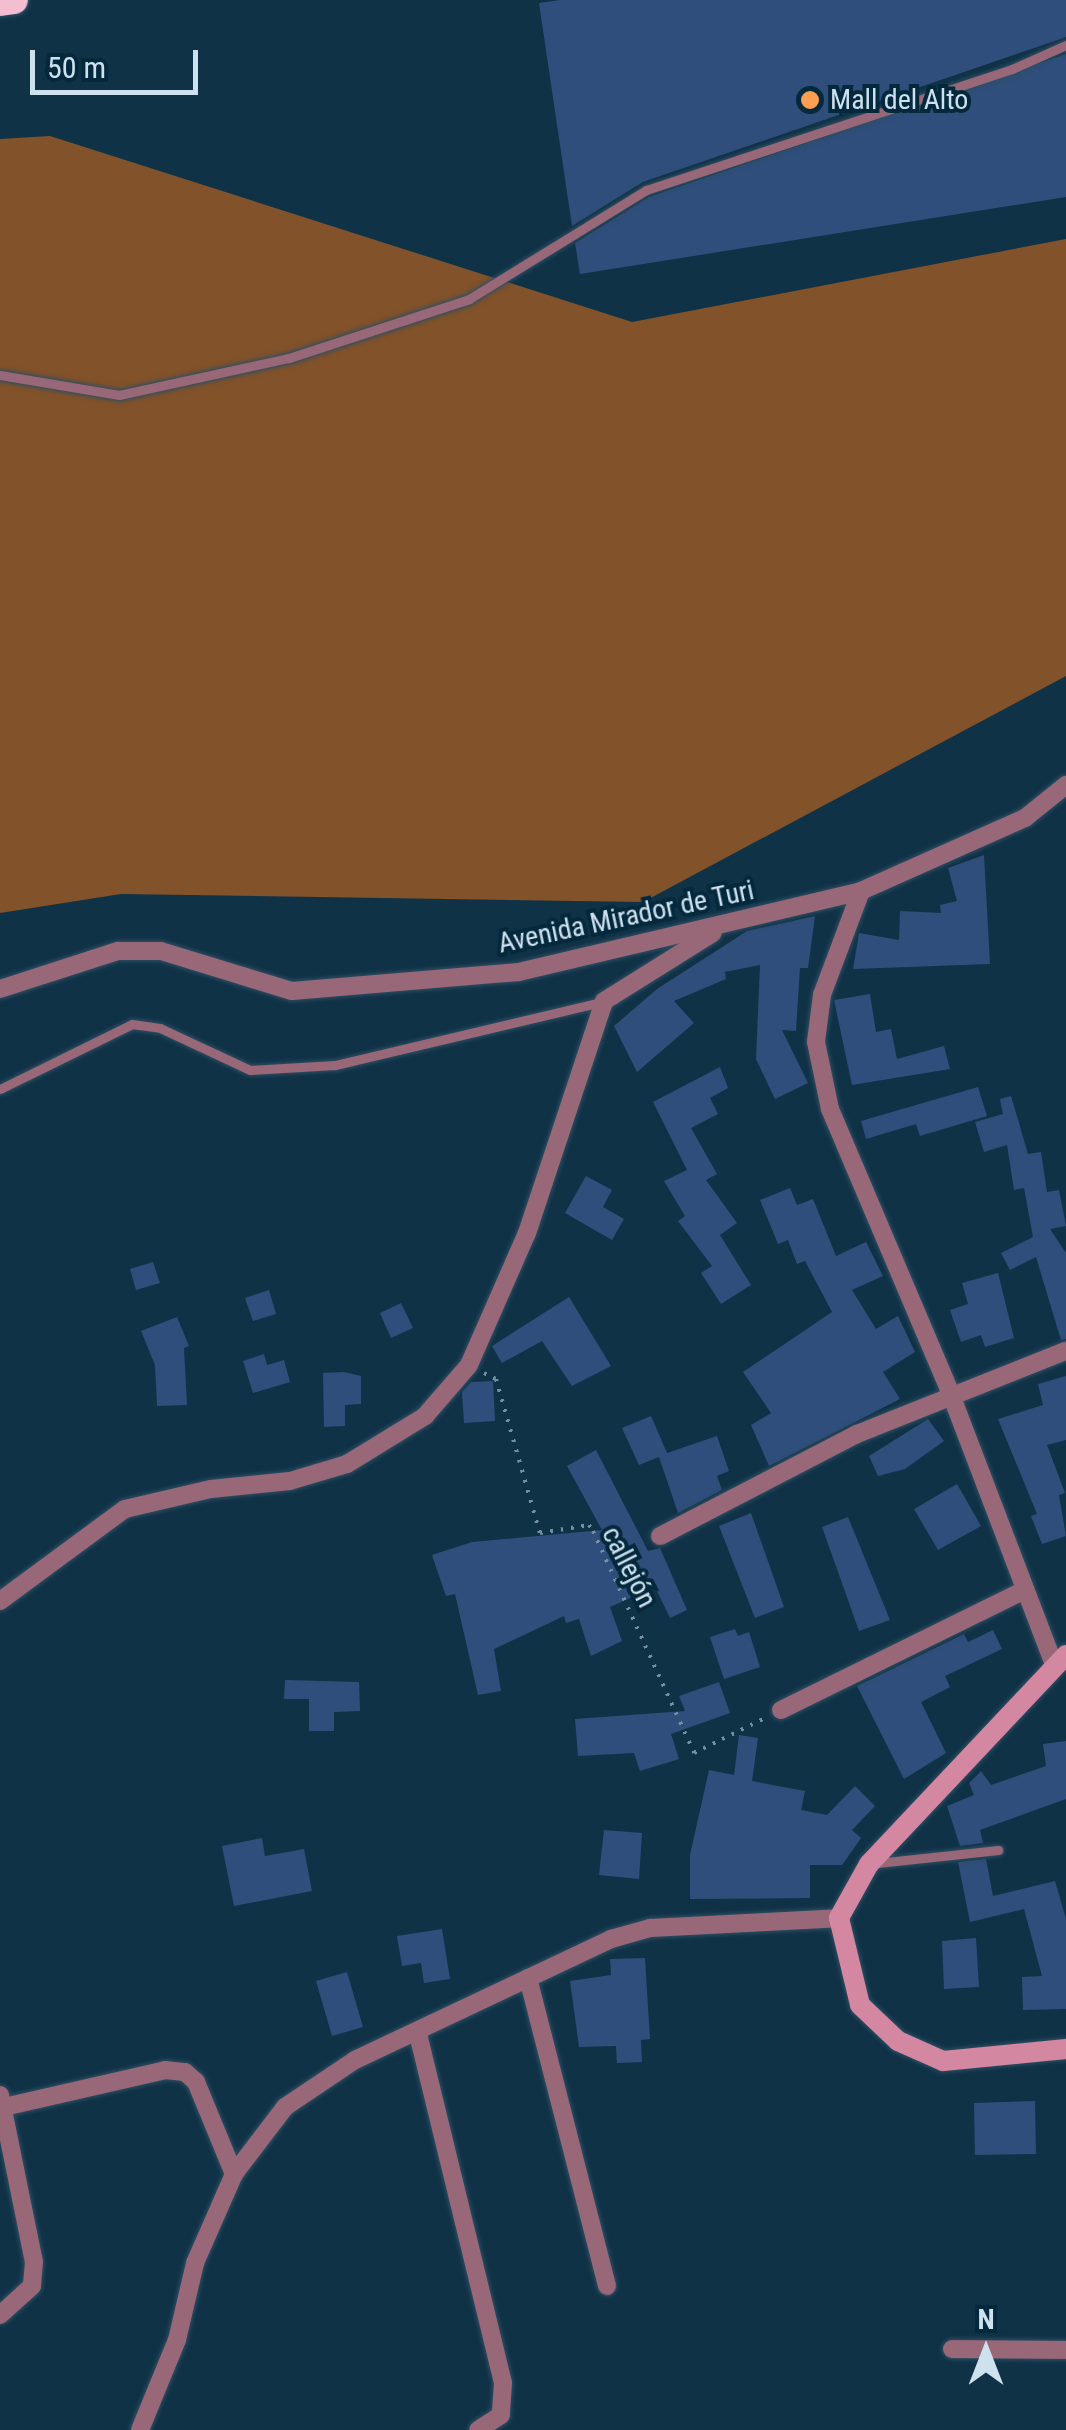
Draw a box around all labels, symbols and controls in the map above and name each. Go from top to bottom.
scale bar [35,30,202,92]
text: 50 m [47,50,106,85]
place label: Mall del Alto [830,83,968,117]
marker: Mall del Alto [799,89,821,111]
street label: Avenida Mirador de Turi [495,873,757,961]
street label: callejón [594,1521,664,1613]
north arrow [936,2300,1036,2400]
text: N [977,2303,995,2336]

